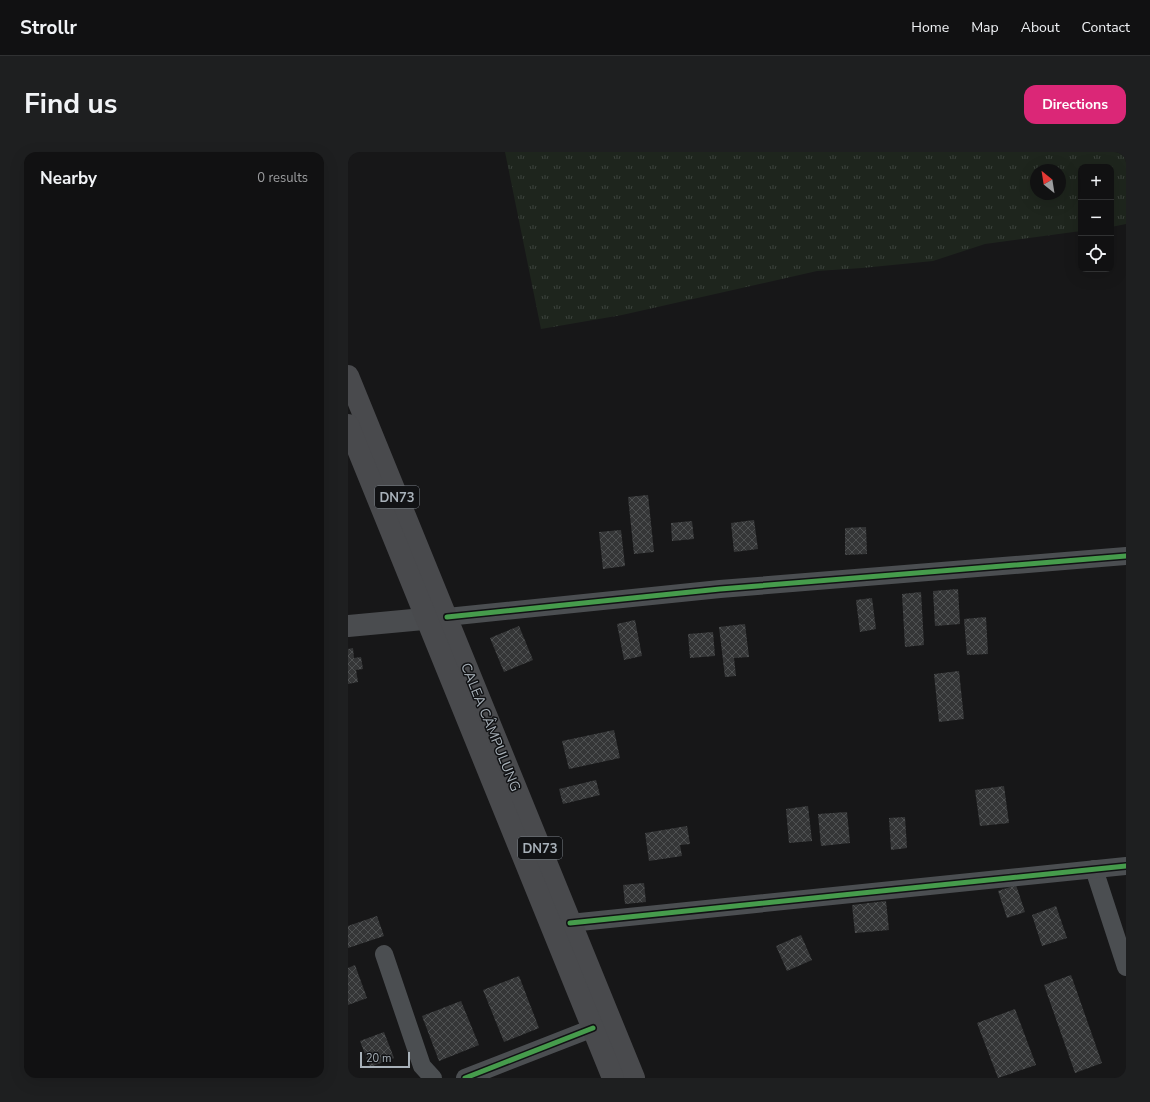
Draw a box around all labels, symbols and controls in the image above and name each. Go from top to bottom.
text: Strollr [20,15,77,41]
text: Home [911,18,949,37]
text: Map [971,18,999,37]
text: About [1021,18,1060,37]
text: Contact [1082,18,1130,37]
text: Find us [24,85,118,123]
button: Directions [1024,85,1126,124]
north arrow [1030,164,1066,200]
map controls [1078,164,1114,272]
button: + [1078,164,1114,200]
text: Nearby [40,167,97,190]
text: 0 results [257,169,308,187]
button: − [1078,200,1114,236]
button: locate [1078,236,1114,272]
road number: DN73 [375,486,419,508]
street label: CALEA CÂMPULUNG [456,660,525,794]
road number: DN73 [518,837,562,859]
scale bar [360,1050,410,1069]
text: 20 m [366,1051,391,1066]

